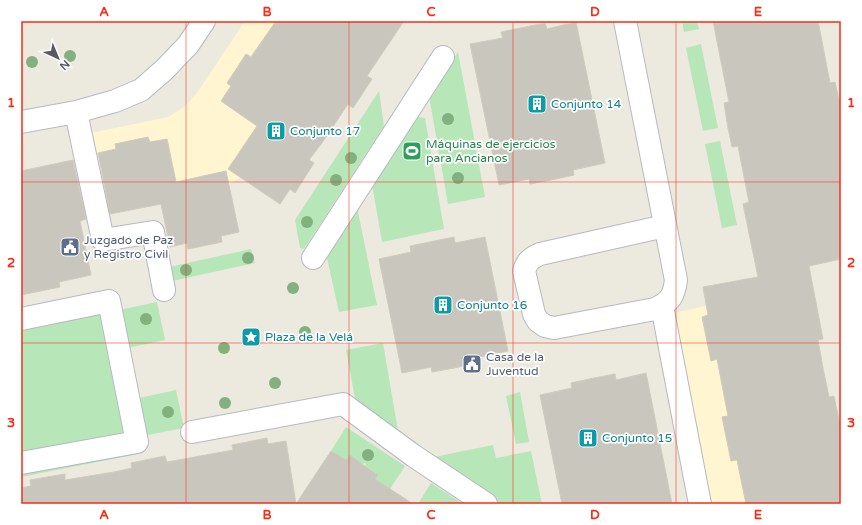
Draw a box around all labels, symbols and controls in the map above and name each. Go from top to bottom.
text: A [99,4,109,20]
text: B [262,4,272,20]
text: C [426,4,436,20]
text: D [590,4,600,20]
text: E [754,4,762,20]
north arrow [38,38,78,78]
text: N [57,57,72,73]
building icon: Conjunto 14 [526,93,548,115]
text: 1 [7,95,15,111]
text: 1 [847,95,855,111]
place label: Conjunto 14 [551,97,622,111]
building icon: Conjunto 17 [265,120,287,142]
place label: Conjunto 17 [290,124,360,138]
place label: Máquinas de ejercicios para Ancianos [426,137,556,165]
sports icon: Máquinas de ejercicios para Ancianos [401,140,423,162]
place label: Juzgado de Paz y Registro Civil [84,233,173,261]
public building icon: Juzgado de Paz y Registro Civil [59,236,81,258]
text: 2 [7,255,15,271]
text: 2 [847,255,855,271]
building icon: Conjunto 16 [432,294,454,316]
place label: Conjunto 16 [457,298,527,312]
place icon: Plaza de la Velá [240,326,262,348]
place label: Plaza de la Velá [265,330,353,344]
place label: Casa de la Juventud [486,350,544,378]
public building icon: Casa de la Juventud [461,353,483,375]
text: 3 [7,415,15,431]
text: 3 [847,415,855,431]
building icon: Conjunto 15 [577,427,599,449]
place label: Conjunto 15 [602,431,672,445]
text: A [99,507,109,523]
text: B [262,507,272,523]
text: C [426,507,436,523]
text: D [590,507,600,523]
text: E [754,507,762,523]

